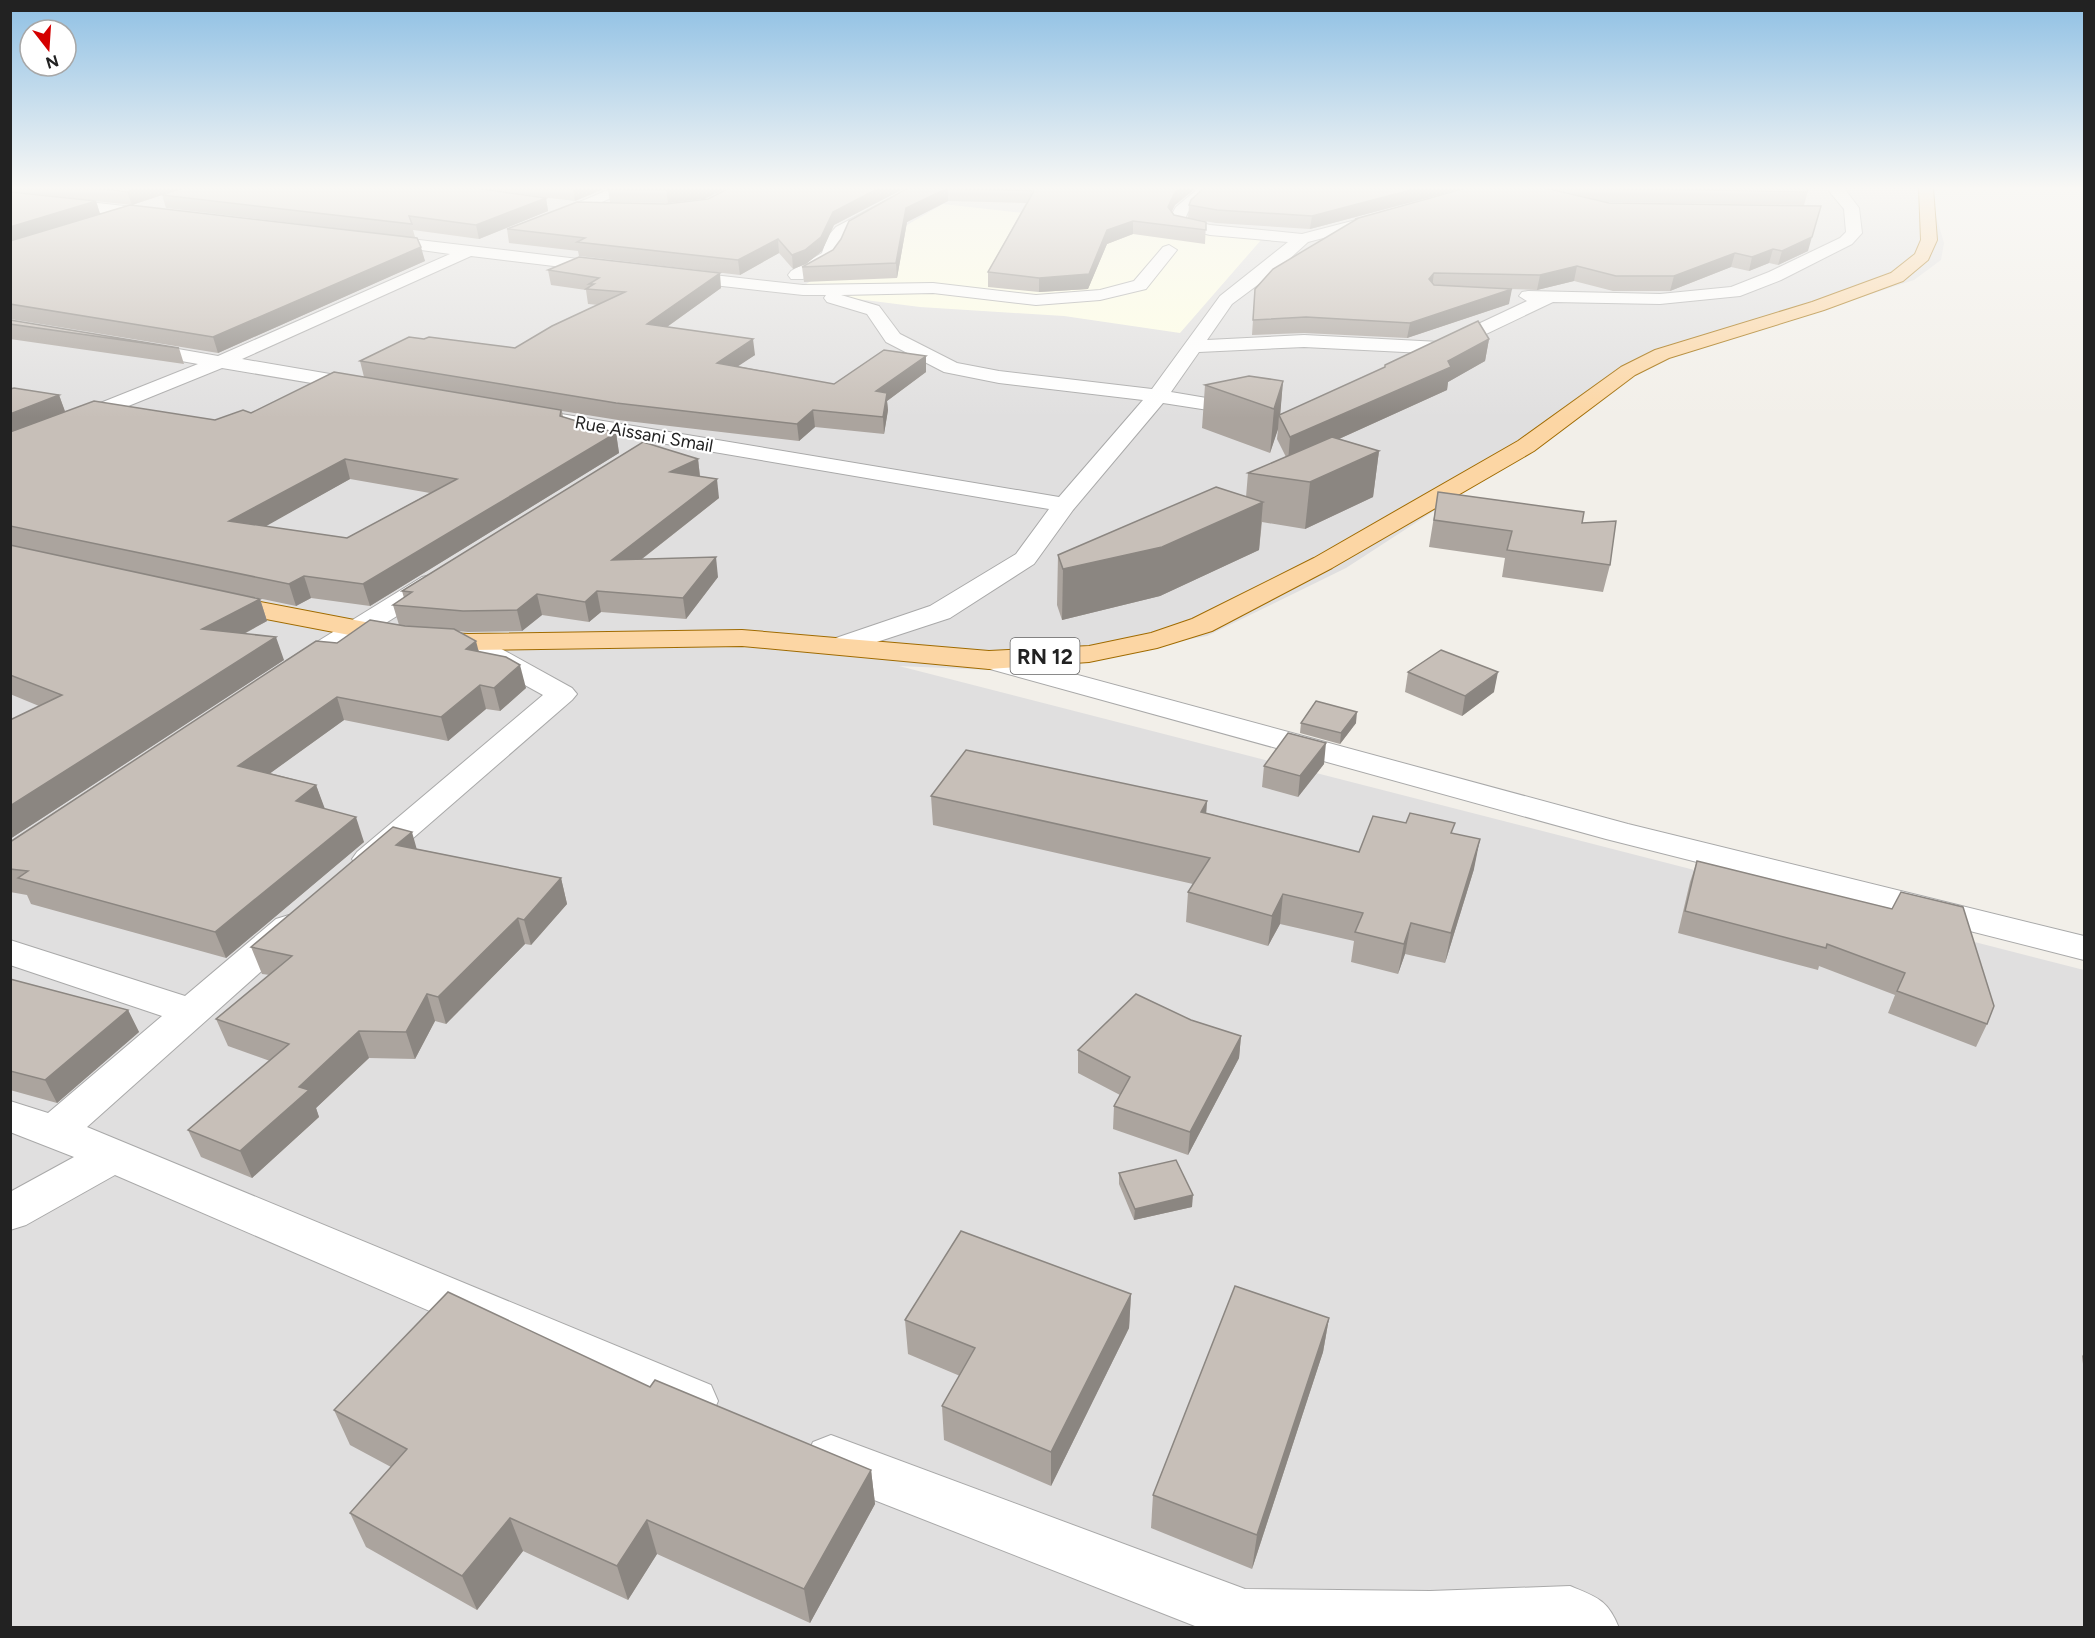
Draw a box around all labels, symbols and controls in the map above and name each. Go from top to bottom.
north arrow [18,18,78,78]
text: N [44,51,61,73]
street label: Rue Aissani Smail [573,411,715,457]
road number: RN 12 [1010,638,1080,674]

